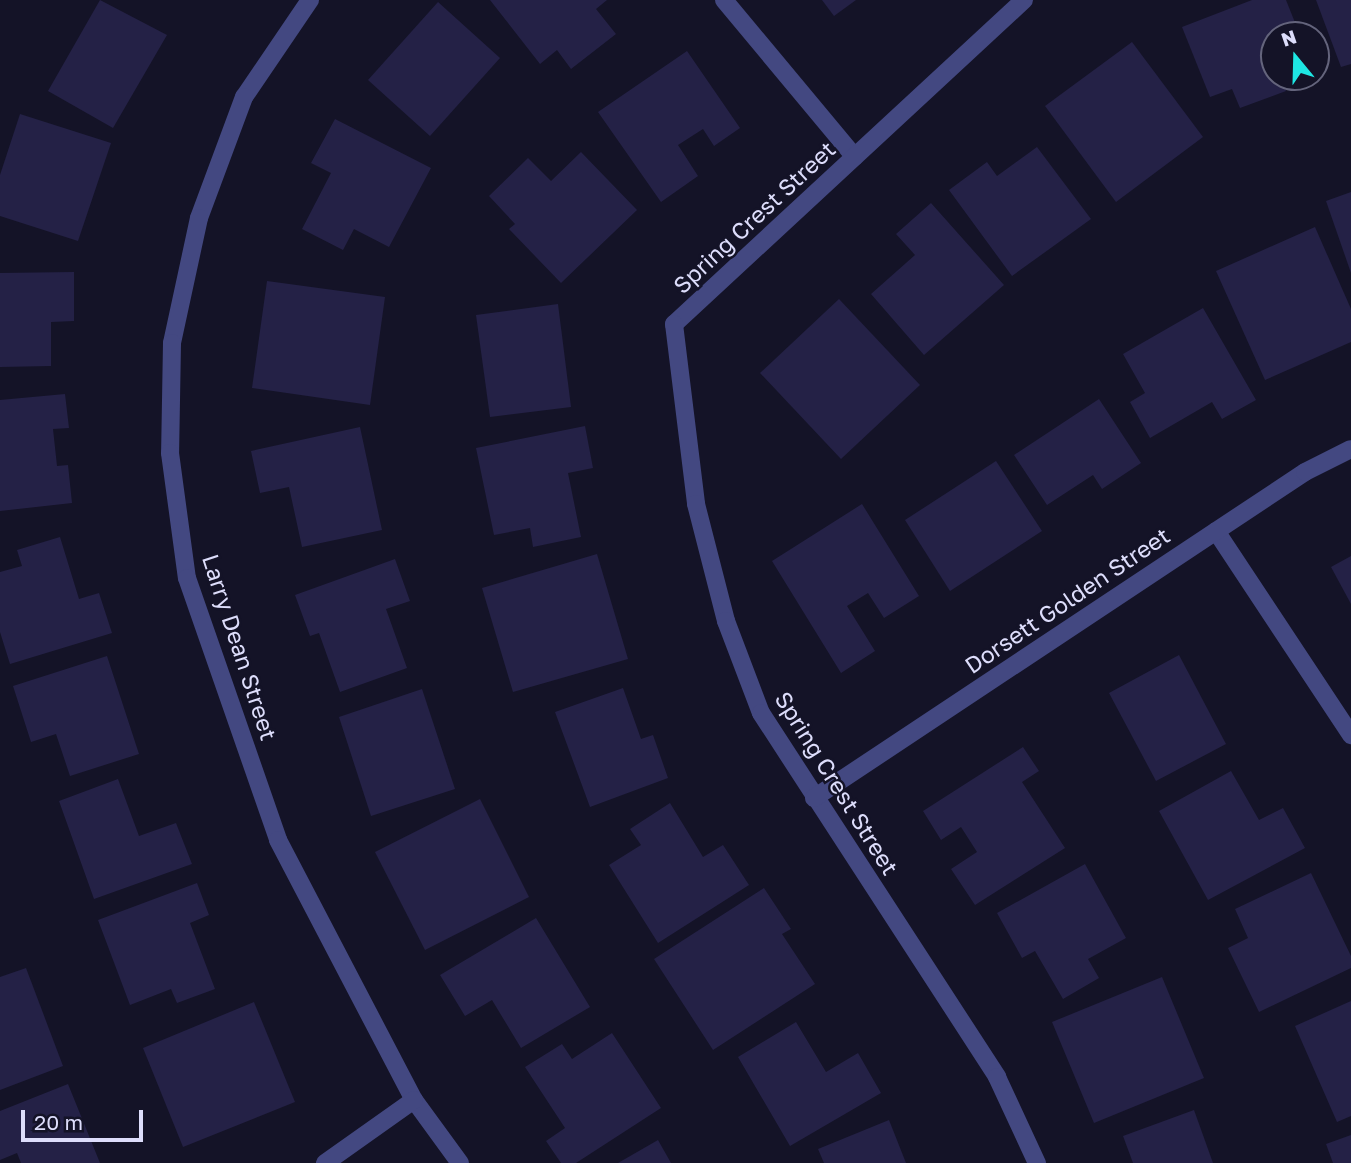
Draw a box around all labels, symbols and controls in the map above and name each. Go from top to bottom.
north arrow [1260,21,1330,91]
text: N [1278,24,1299,51]
street label: Spring Crest Street [667,135,841,299]
street label: Dorsett Golden Street [959,521,1175,679]
street label: Larry Dean Street [197,550,283,744]
street label: Spring Crest Street [769,686,905,880]
scale bar [24,1096,147,1140]
text: 20 m [34,1109,83,1135]

